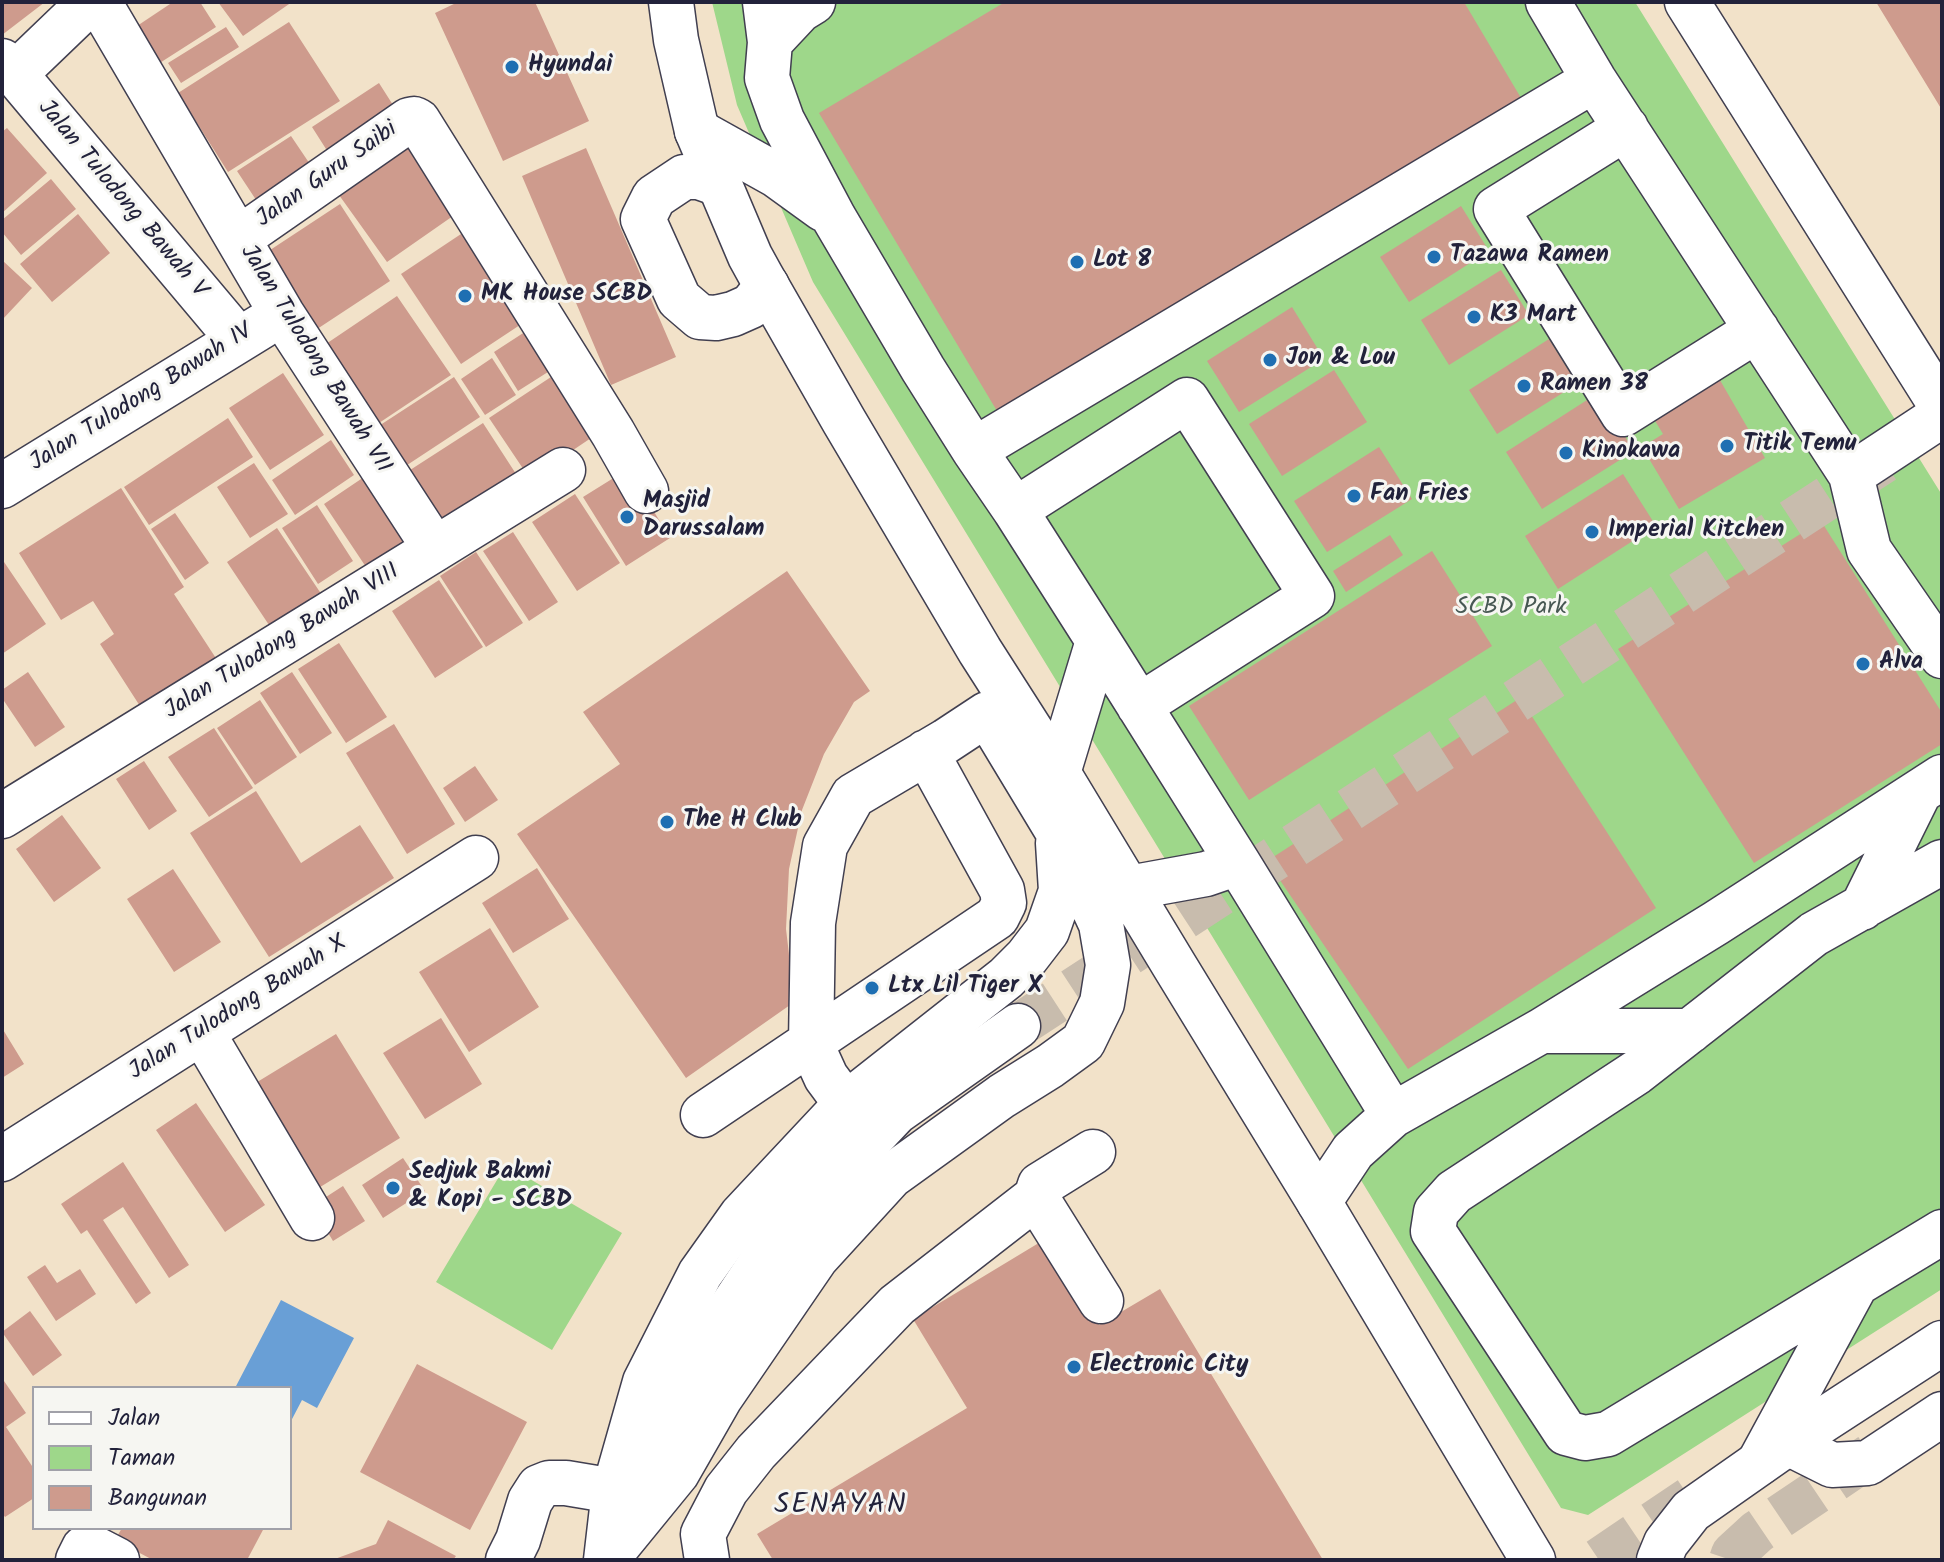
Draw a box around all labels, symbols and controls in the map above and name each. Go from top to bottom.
place label: Hyundai [528,53,612,81]
marker: Hyundai [503,58,521,76]
street label: Jalan Tulodong Bawah V [30,95,212,305]
street label: Jalan Guru Saibi [252,117,404,235]
street label: Jalan Tulodong Bawah VII [232,240,396,480]
place label: Tazawa Ramen [1450,243,1609,271]
place label: Lot 8 [1093,248,1151,276]
marker: Tazawa Ramen [1425,248,1443,266]
marker: Lot 8 [1068,253,1086,271]
place label: MK House SCBD [481,282,652,310]
marker: MK House SCBD [456,287,474,305]
place label: K3 Mart [1490,303,1577,331]
marker: K3 Mart [1465,308,1483,326]
street label: Jalan Tulodong Bawah IV [26,319,258,479]
place label: Jon & Lou [1286,346,1395,374]
marker: Jon & Lou [1261,351,1279,369]
place label: Ramen 38 [1540,372,1648,400]
marker: Ramen 38 [1515,377,1533,395]
place label: Titik Temu [1743,432,1857,460]
marker: Titik Temu [1718,437,1736,455]
place label: Kinokawa [1582,439,1680,467]
marker: Kinokawa [1557,444,1575,462]
place label: Fan Fries [1370,482,1469,510]
marker: Fan Fries [1345,487,1363,505]
place label: Masjid Darussalam [643,489,765,545]
marker: Masjid Darussalam [618,508,636,526]
place label: Imperial Kitchen [1608,518,1784,546]
marker: Imperial Kitchen [1583,523,1601,541]
street label: Jalan Tulodong Bawah VIII [160,559,406,727]
park label: SCBD Park [1456,595,1566,623]
place label: Alva [1879,650,1923,678]
marker: Alva [1854,655,1872,673]
place label: The H Club [683,808,802,836]
marker: The H Club [658,813,676,831]
street label: Jalan Tulodong Bawah X [125,930,353,1088]
place label: Ltx Lil Tiger X [888,974,1042,1002]
marker: Ltx Lil Tiger X [863,979,881,997]
place label: Sedjuk Bakmi & Kopi - SCBD [409,1160,572,1216]
marker: Sedjuk Bakmi & Kopi - SCBD [384,1179,402,1197]
place label: Electronic City [1090,1353,1248,1381]
marker: Electronic City [1065,1358,1083,1376]
legend [32,1386,292,1530]
text: Jalan [108,1399,160,1438]
text: Taman [108,1439,175,1478]
text: Bangunan [108,1479,207,1518]
district label: SENAYAN [774,1490,908,1524]

